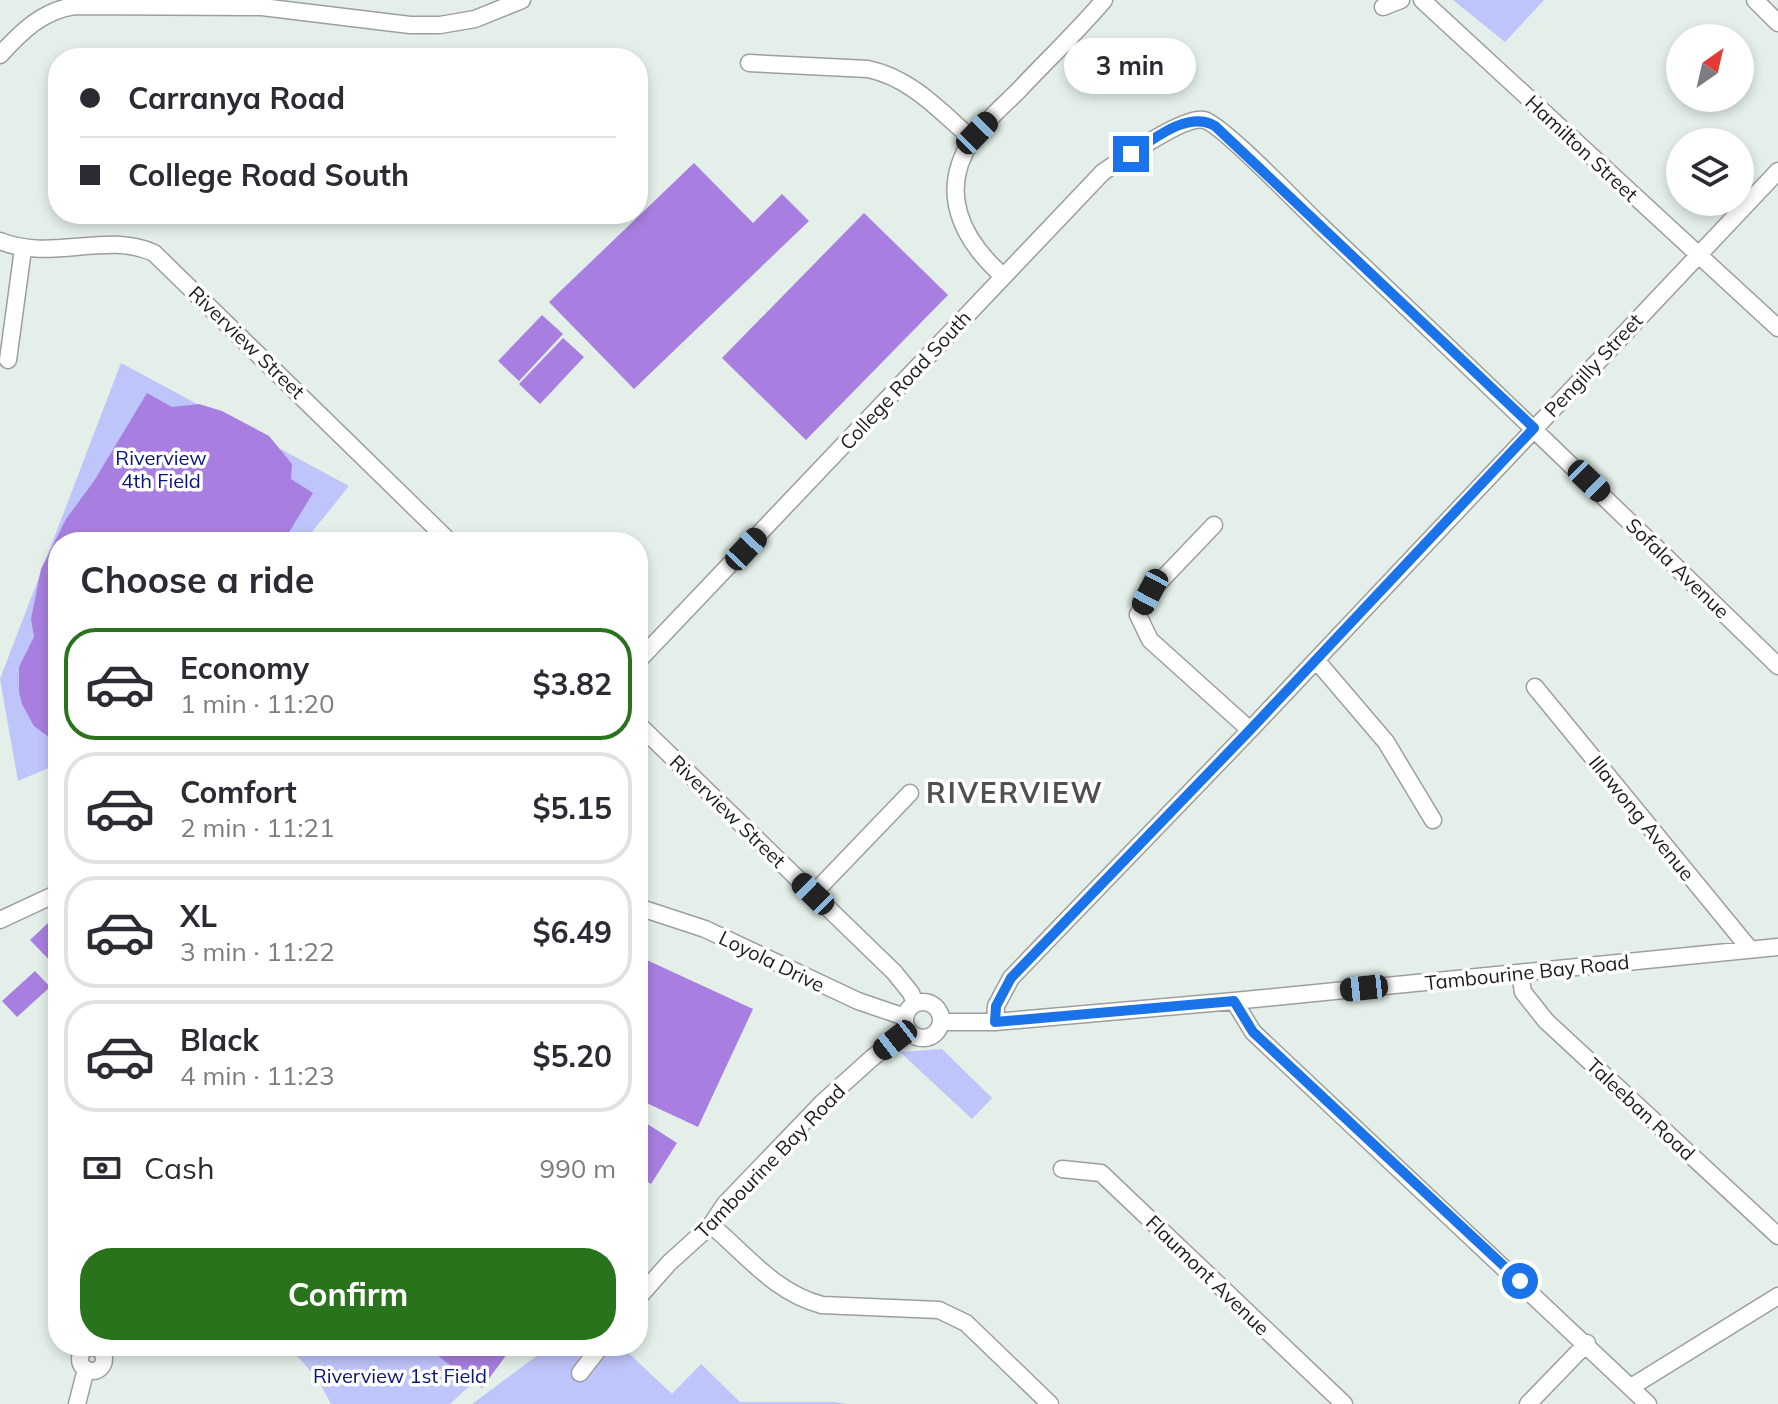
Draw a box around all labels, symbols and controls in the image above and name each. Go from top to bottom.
north arrow [1666,24,1754,112]
map controls [1666,24,1754,216]
callout: 3 min [1065,38,1197,94]
text: 3 min [1096,49,1164,82]
text: Carranya Road [128,79,345,117]
street label: Hamilton Street [1520,89,1644,207]
car [952,107,1002,159]
button: layers [1666,128,1754,216]
route end [1113,136,1149,172]
text: College Road South [128,156,409,194]
street label: Riverview Street [184,280,310,404]
street label: College Road South [834,305,976,455]
street label: Pengilly Street [1539,308,1647,422]
park label: Riverview 4th Field [115,445,207,493]
car [1563,456,1615,506]
street label: Sofala Avenue [1621,512,1735,624]
car [721,523,771,575]
text: Choose a ride [80,557,314,602]
car [1128,565,1172,619]
icon: car [84,648,156,720]
text: Economy [180,649,309,687]
text: $3.82 [533,665,612,703]
text: 1 min · 11:20 [180,687,335,720]
street label: Riverview Street [665,749,791,873]
street label: Illawong Avenue [1584,750,1700,886]
icon: car [84,772,156,844]
text: Comfort [180,773,297,811]
district label: RIVERVIEW [926,775,1104,810]
text: $5.15 [533,789,612,827]
text: 2 min · 11:21 [180,811,335,844]
car [787,869,839,919]
icon: car [84,896,156,968]
text: XL [180,897,217,935]
text: $6.49 [533,913,612,951]
street label: Loyola Drive [715,925,829,997]
text: 3 min · 11:22 [180,935,335,968]
street label: Tambourine Bay Road [1424,949,1630,995]
car [1339,974,1389,1002]
car [869,1016,921,1064]
icon: car [84,1020,156,1092]
text: Black [180,1021,259,1059]
text: $5.20 [533,1037,612,1075]
street label: Taleeban Road [1582,1052,1700,1166]
text: 4 min · 11:23 [180,1059,335,1092]
street label: Tambourine Bay Road [690,1078,850,1244]
icon: cash [80,1146,124,1190]
text: Cash [144,1149,215,1187]
text: 990 m [540,1152,616,1185]
street label: Flaumont Avenue [1141,1210,1275,1340]
button: Confirm [80,1248,616,1340]
route start [1502,1263,1538,1299]
park label: Riverview 1st Field [313,1363,487,1388]

